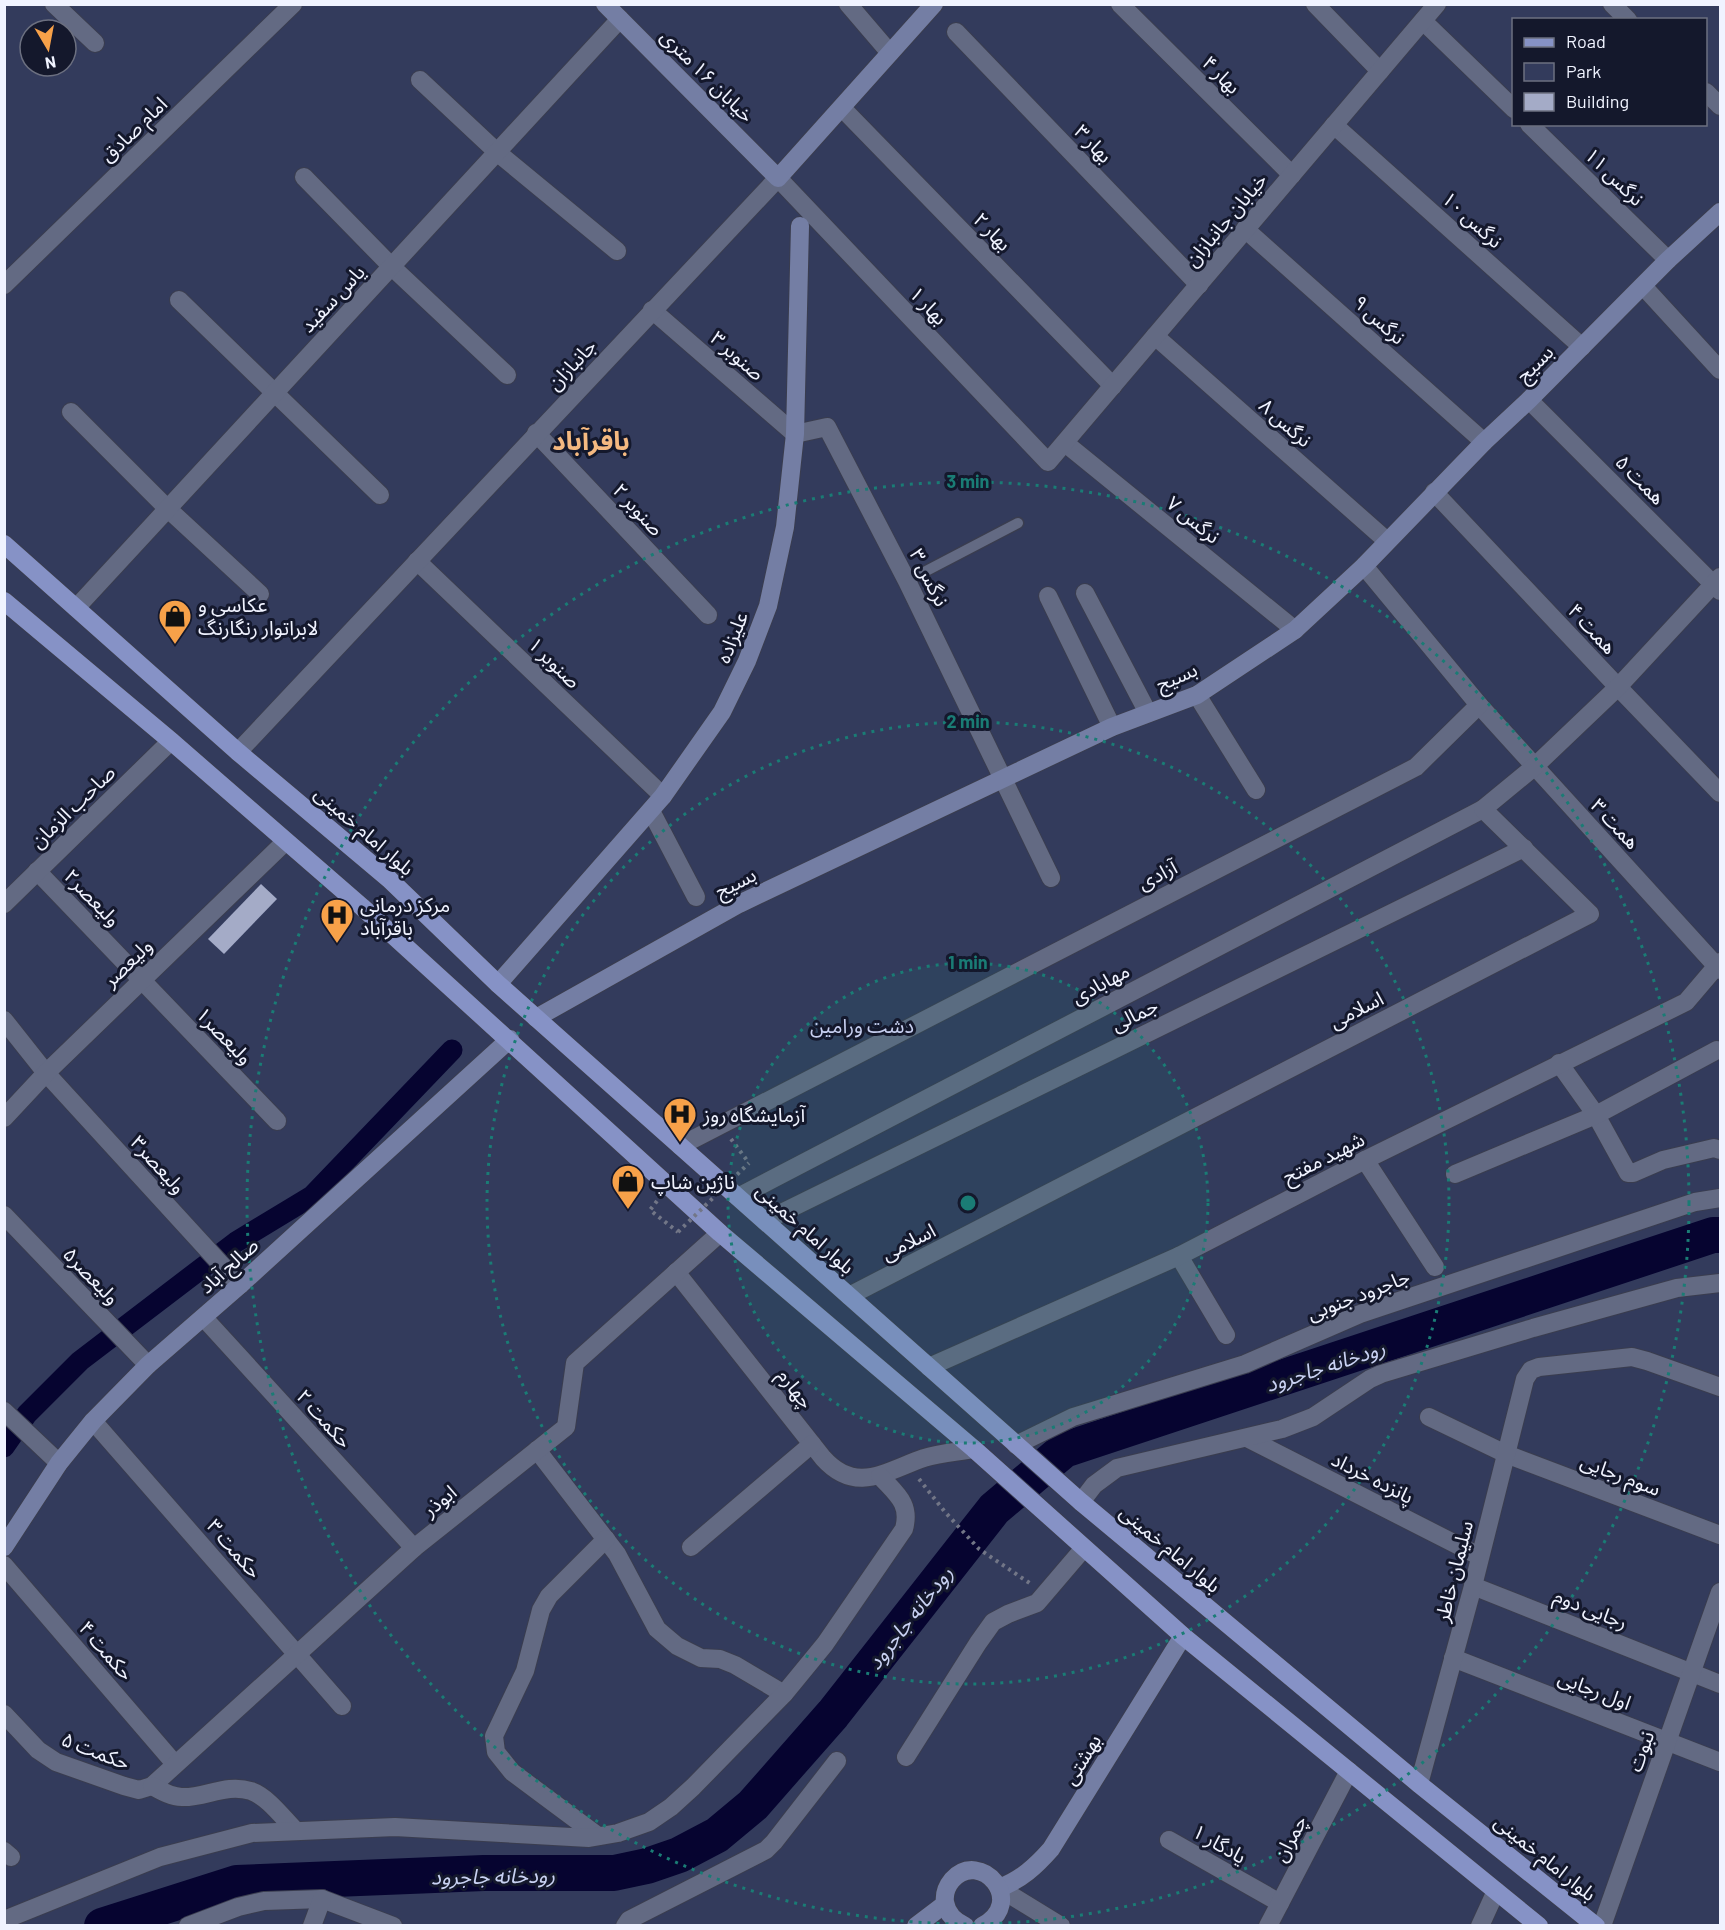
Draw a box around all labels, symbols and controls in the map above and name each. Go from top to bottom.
north arrow [18,18,78,78]
legend [1512,18,1707,126]
street label: خیابان ۱۶ متری [656,23,760,127]
text: Road [1566,30,1606,52]
street label: بهار ۴ [1197,50,1246,99]
text: N [44,53,58,74]
text: Park [1566,60,1601,82]
text: Building [1566,90,1629,112]
street label: امام صادق [95,91,174,170]
street label: بهار ۳ [1069,119,1118,168]
street label: نرگس ۱۱ [1580,142,1650,211]
street label: خیابان جانبازان [1179,167,1272,271]
street label: نرگس ۱۰ [1437,186,1508,253]
street label: بهار ۲ [968,207,1017,256]
street label: یاس سفید [295,259,370,337]
street label: بهار ۱ [904,281,953,330]
street label: نرگس ۹ [1348,289,1411,349]
street label: صنوبر ۳ [706,325,770,386]
street label: جانبازان [541,334,601,395]
street label: بسیج [1510,339,1560,389]
street label: نرگس ۸ [1254,393,1317,452]
district label: باقرآباد [552,424,630,456]
street label: همت ۵ [1611,449,1671,509]
text: 3 min [947,470,989,492]
street label: صنوبر ۲ [608,478,669,541]
street label: نرگس ۷ [1162,490,1225,548]
street label: نرگس ۳ [904,544,955,610]
place label: عکاسی و لابراتوار رنگارنگ [198,592,318,640]
shop icon: عکاسی و لابراتوار رنگارنگ [157,598,193,645]
street label: همت ۴ [1564,598,1622,658]
street label: علیزاده [710,608,753,667]
street label: صنوبر ۱ [523,631,586,693]
street label: بسیج [1152,656,1202,699]
text: 2 min [946,710,990,732]
street label: صاحب الزمان [25,760,120,853]
street label: بلوار امام خمینی [308,780,420,883]
street label: همت ۳ [1587,793,1645,853]
street label: آزادی [1133,853,1182,895]
street label: بسیج [710,862,761,906]
street label: ولیعصر۲ [59,863,126,931]
place label: مرکز درمانی باقرآباد [360,892,450,940]
hospital icon: مرکز درمانی باقرآباد [319,897,355,944]
street label: ولیعصر [97,933,157,993]
text: 1 min [948,951,988,973]
street label: مهابادی [1067,958,1134,1009]
street label: اسلامی [1325,985,1388,1034]
street label: جمالی [1107,992,1162,1036]
street label: ولیعصر۱ [191,1001,258,1069]
park label: دشت ورامین [810,1013,914,1038]
hospital icon: آزمایشگاه روز [662,1096,698,1143]
place label: آزمایشگاه روز [702,1102,806,1127]
street label: شهید مفتح [1278,1126,1370,1191]
street label: ولیعصر۳ [126,1130,191,1199]
shop icon: ناژین شاپ [610,1163,646,1210]
place label: ناژین شاپ [651,1169,735,1196]
street label: بلوار امام خمینی [749,1178,860,1281]
centre of rings [958,1193,978,1213]
street label: اسلامی [877,1217,940,1266]
street label: صالح آباد [193,1232,265,1301]
street label: ولیعصر۵ [58,1241,125,1309]
street label: جاجرود جنوبی [1303,1263,1413,1325]
water label: رودخانه جاجرود [1262,1334,1388,1397]
street label: چهارم [770,1363,819,1415]
street label: حکمت ۲ [292,1384,358,1452]
street label: پانزده خرداد [1327,1446,1418,1510]
street label: سوم رجایی [1576,1448,1664,1504]
street label: ابوذر [417,1479,461,1522]
street label: بلوار امام خمینی [1113,1499,1226,1600]
street label: حکمت ۳ [203,1513,267,1583]
street label: سلیمان خاطر [1429,1518,1478,1625]
water label: رودخانه جاجرود [861,1560,958,1674]
street label: رجایی دوم [1549,1582,1631,1637]
street label: حکمت ۴ [75,1615,139,1685]
street label: اول رجایی [1555,1664,1635,1715]
street label: حکمت ۵ [59,1726,133,1774]
street label: نبوت [1622,1727,1659,1775]
street label: بهشتی [1057,1729,1106,1789]
street label: بلوار امام خمینی [1488,1809,1602,1908]
street label: چمران [1267,1811,1313,1866]
street label: یادگار ۱ [1188,1818,1251,1869]
water label: رودخانه جاجرود [431,1861,556,1890]

